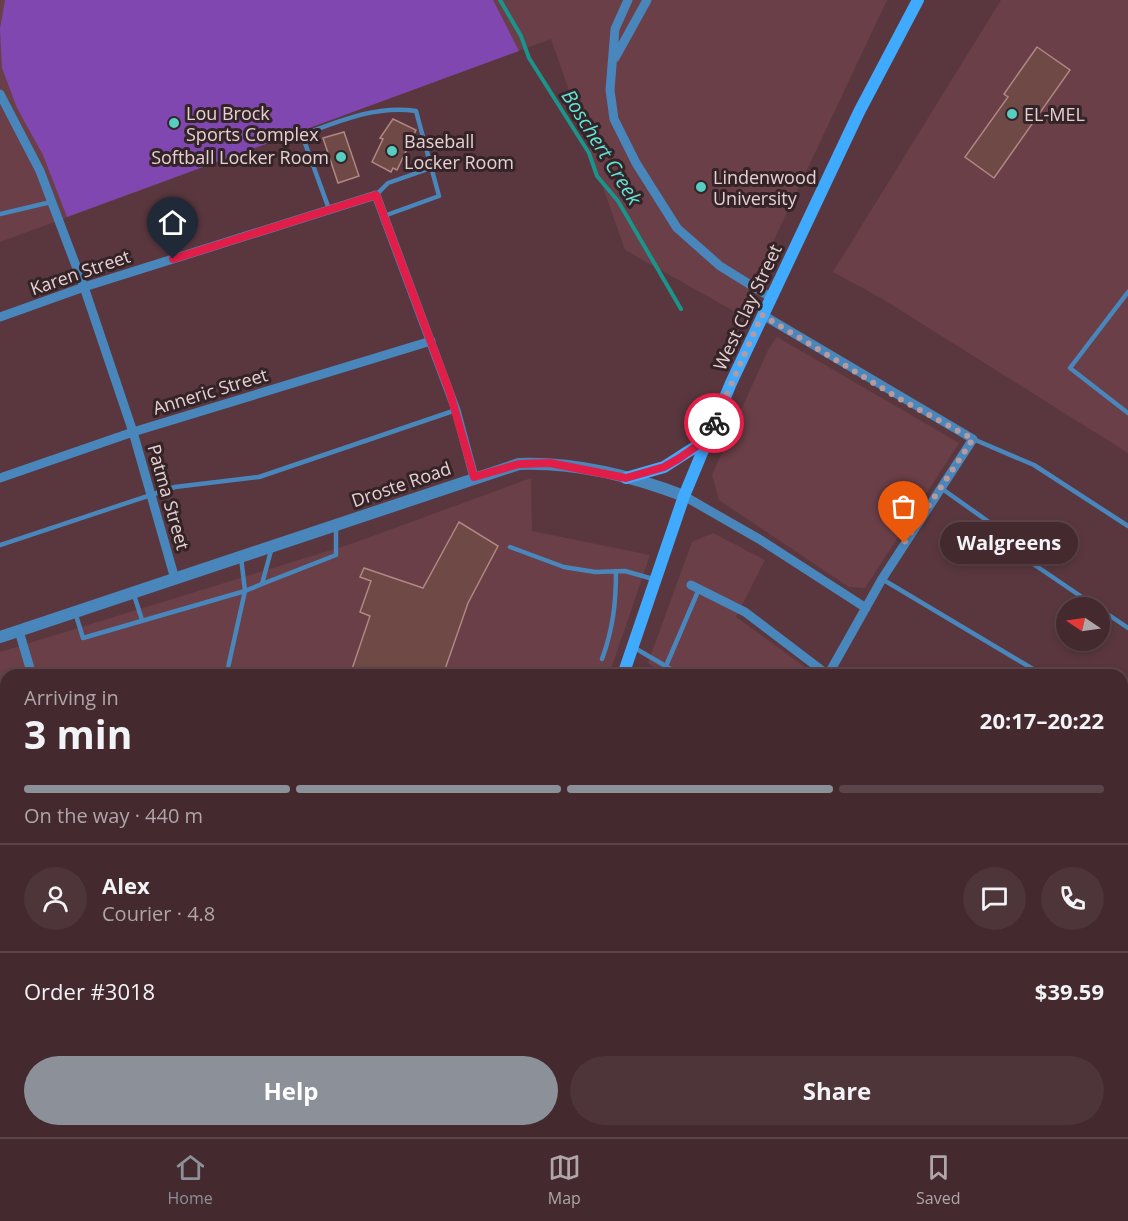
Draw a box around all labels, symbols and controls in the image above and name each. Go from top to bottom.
water label: Boschert Creek [556,84,649,211]
place label: Lou Brock Sports Complex [186,101,319,146]
place label: EL-MEL [1024,102,1085,126]
marker: EL-MEL [1005,107,1019,121]
marker: Lou Brock Sports Complex [167,116,181,130]
place label: Baseball Locker Room [404,129,514,174]
marker: Baseball Locker Room [385,144,399,158]
place label: Softball Locker Room [151,145,329,169]
marker: Softball Locker Room [334,150,348,164]
place label: Lindenwood University [713,165,817,210]
marker: Lindenwood University [694,180,708,194]
pin [147,197,198,259]
icon: home [156,206,189,239]
street label: West Clay Street [707,240,787,374]
street label: Karen Street [27,244,133,300]
street label: Anneric Street [150,362,270,420]
courier [684,393,744,453]
icon: bike [698,407,731,440]
street label: Patma Street [142,441,196,553]
street label: Droste Road [348,456,454,512]
pin [878,481,929,543]
icon: bag [887,490,920,523]
callout: Walgreens [940,522,1078,564]
text: Walgreens [957,529,1061,556]
north arrow [1056,597,1110,651]
map controls [1056,597,1110,651]
text: Arriving in [24,684,119,711]
text: 20:17–20:22 [980,705,1104,735]
text: 3 min [24,707,132,760]
text: On the way · 440 m [24,802,203,829]
button: person [24,867,87,930]
button: chat [963,867,1026,930]
button: phone [1041,867,1104,930]
text: Alex [102,870,150,900]
text: Courier · 4.8 [102,900,215,927]
text: Order #3018 [24,976,155,1006]
text: $39.59 [1035,976,1104,1006]
button: Help [24,1056,558,1125]
button: Share [570,1056,1104,1125]
tab: Home [168,1151,213,1209]
tab: Map [548,1151,581,1209]
tab: Saved [916,1151,960,1209]

